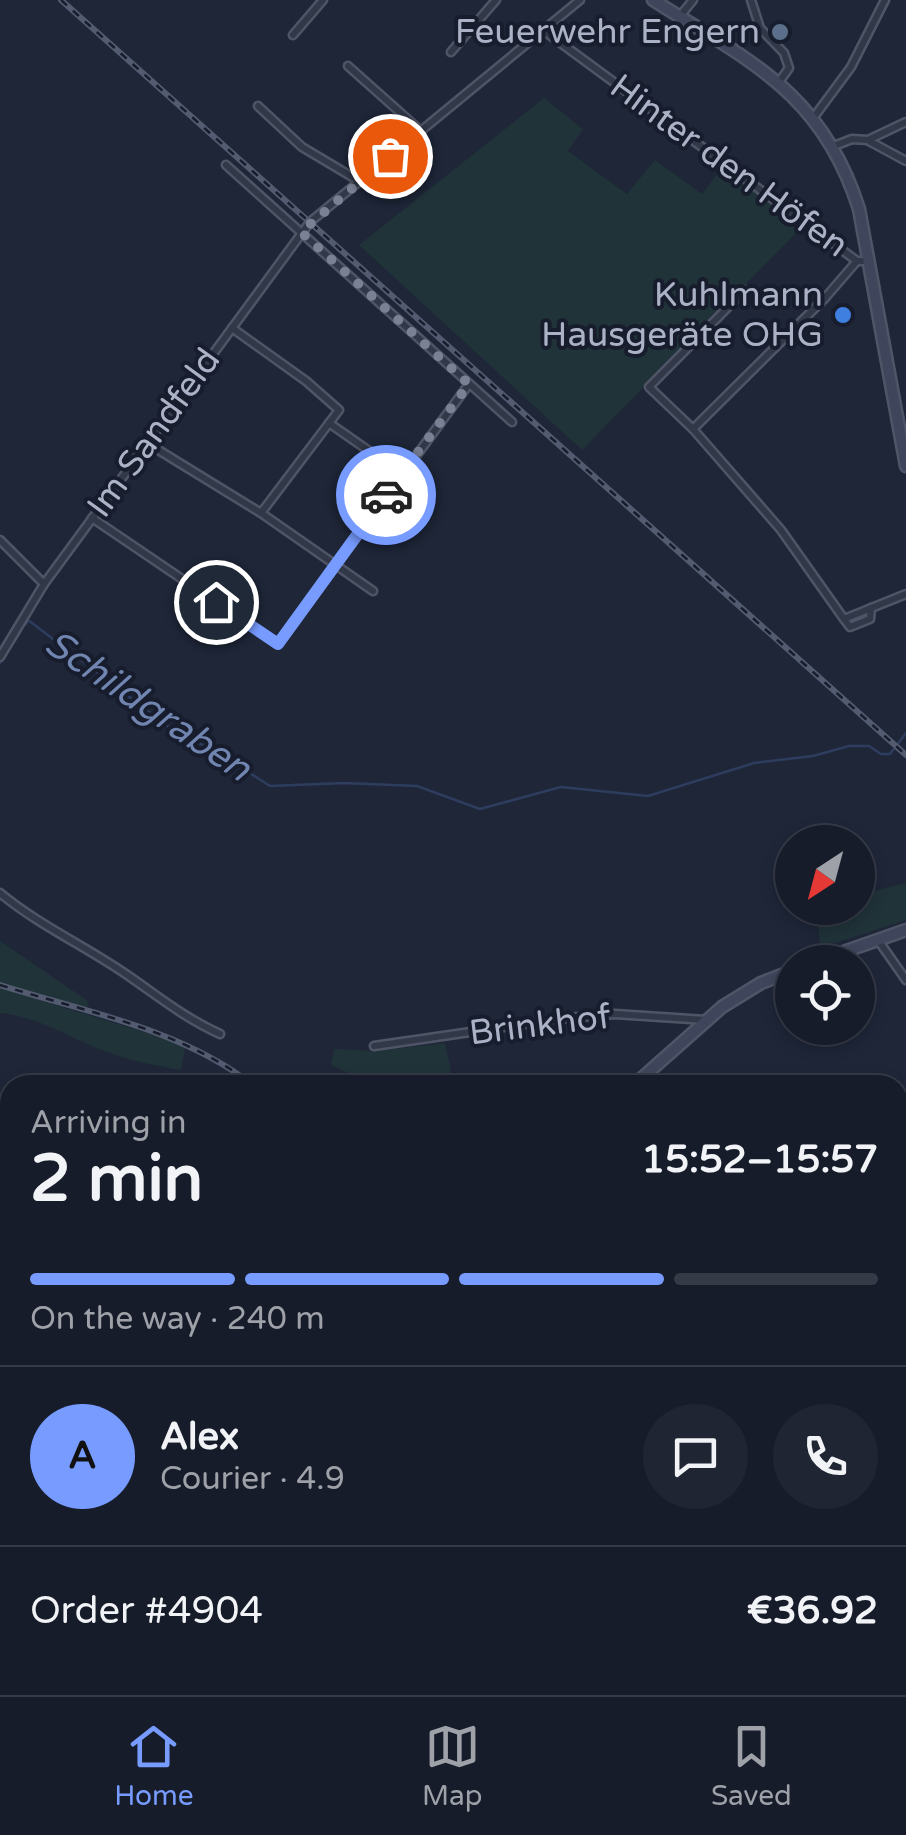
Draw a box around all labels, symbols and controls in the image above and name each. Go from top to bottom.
place label: Feuerwehr Engern [455,11,760,53]
marker: Feuerwehr Engern [769,21,791,43]
street label: Hinter den Höfen [602,66,856,266]
pin [348,114,433,199]
icon: bag [363,129,418,184]
place label: Kuhlmann Hausgeräte OHG [541,274,823,356]
marker: Kuhlmann Hausgeräte OHG [832,304,854,326]
street label: Im Sandfeld [79,340,229,526]
courier [336,445,436,545]
icon: car [359,468,414,523]
pin [174,560,259,645]
icon: home [189,575,244,630]
water label: Schildgraben [36,620,260,792]
north arrow [775,825,875,925]
map controls [775,825,875,1045]
button: locate [775,945,875,1045]
street label: Brinkhof [467,995,614,1055]
text: Arriving in [30,1104,187,1142]
text: 15:52–15:57 [641,1137,878,1183]
text: 2 min [30,1140,203,1219]
text: On the way · 240 m [30,1300,325,1338]
button: chat [643,1404,748,1509]
button: phone [773,1404,878,1509]
text: Alex [160,1414,239,1460]
text: A [68,1433,97,1479]
text: Courier · 4.9 [160,1460,345,1498]
text: Order #4904 [30,1588,263,1634]
text: €36.92 [747,1588,878,1634]
tab: Home [114,1719,194,1813]
tab: Map [422,1719,482,1813]
tab: Saved [711,1719,792,1813]

